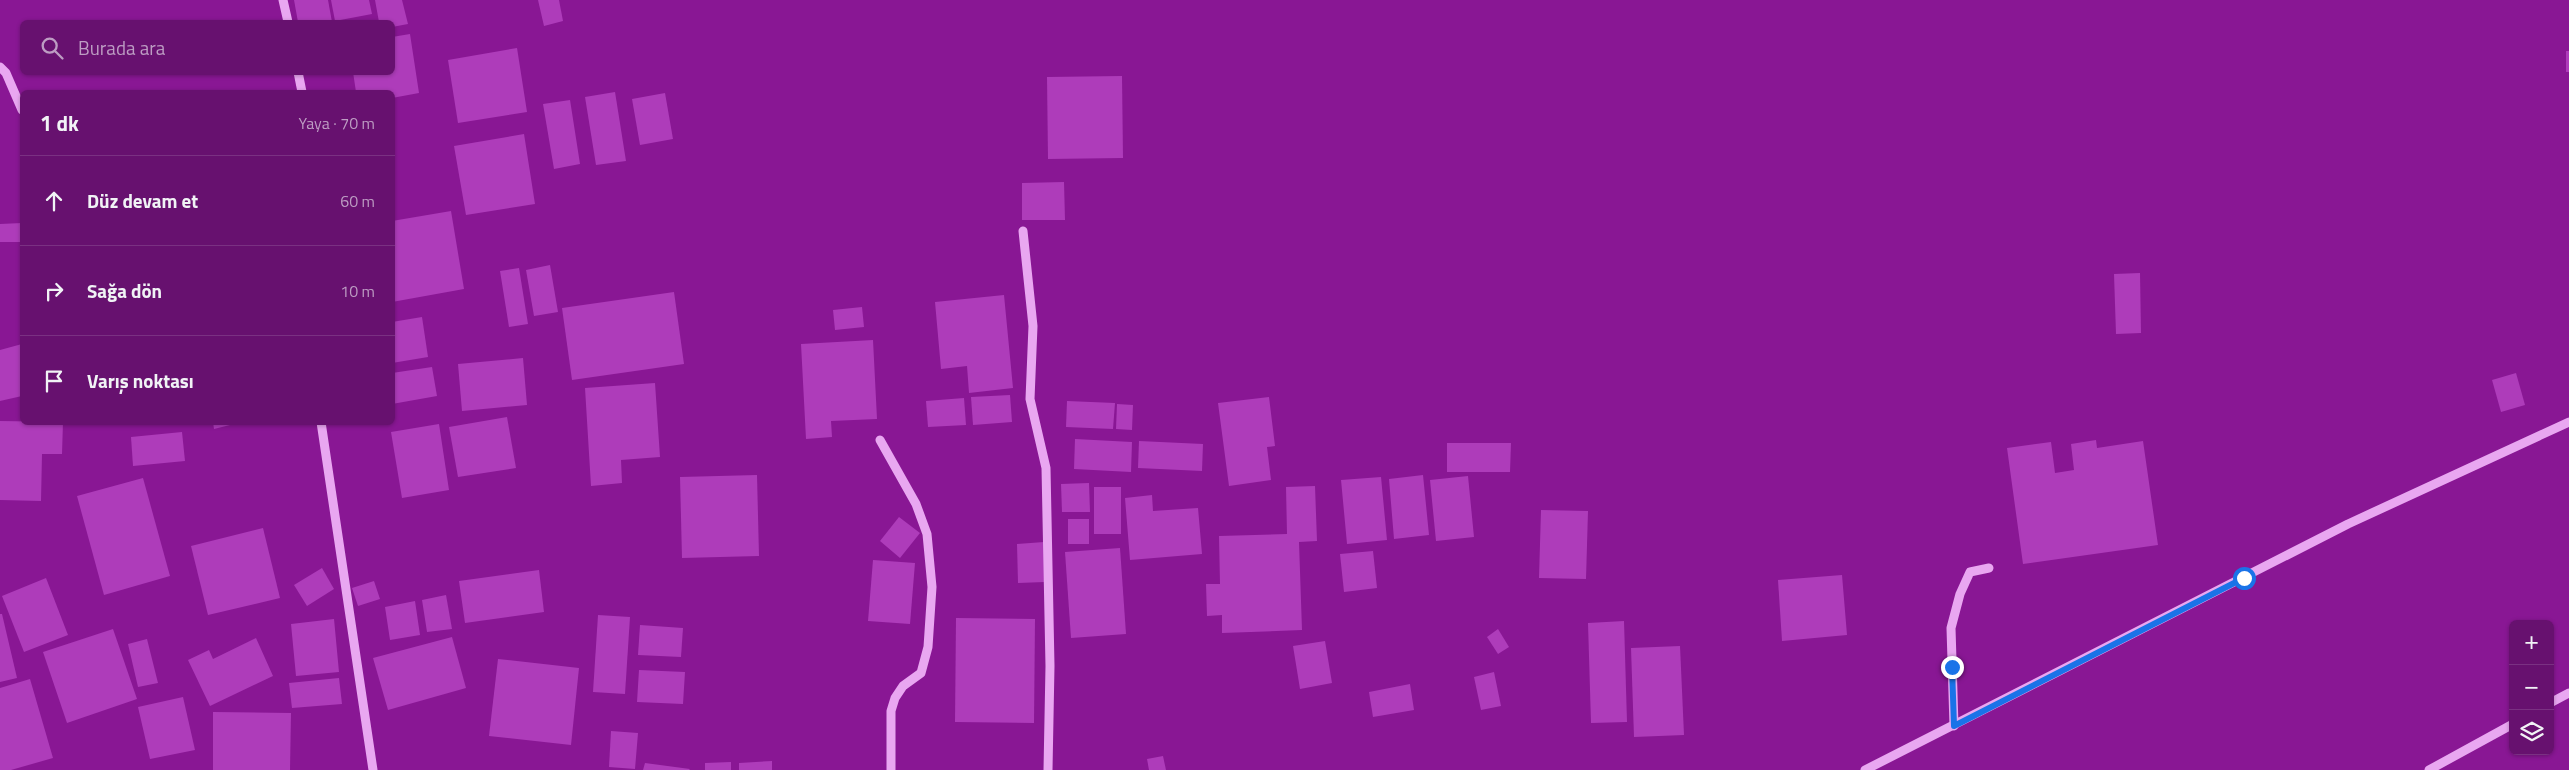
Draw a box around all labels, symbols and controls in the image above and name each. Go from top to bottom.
search box [20,20,395,75]
text: Burada ara [78,33,165,62]
icon: search [38,34,66,62]
text: 1 dk [40,107,79,139]
text: Yaya · 70 m [299,111,375,135]
text: Düz devam et [87,186,198,215]
icon: ahead [40,187,68,215]
text: 60 m [340,189,375,213]
text: Sağa dön [87,276,162,305]
icon: right [40,277,68,305]
text: 10 m [340,279,375,303]
text: Varış noktası [87,366,194,395]
icon: arrive [40,367,68,395]
route start [2233,567,2256,590]
map controls [2509,620,2554,755]
button: + [2509,620,2554,665]
route end [1941,656,1964,679]
button: − [2509,665,2554,710]
button: layers [2509,710,2554,755]

